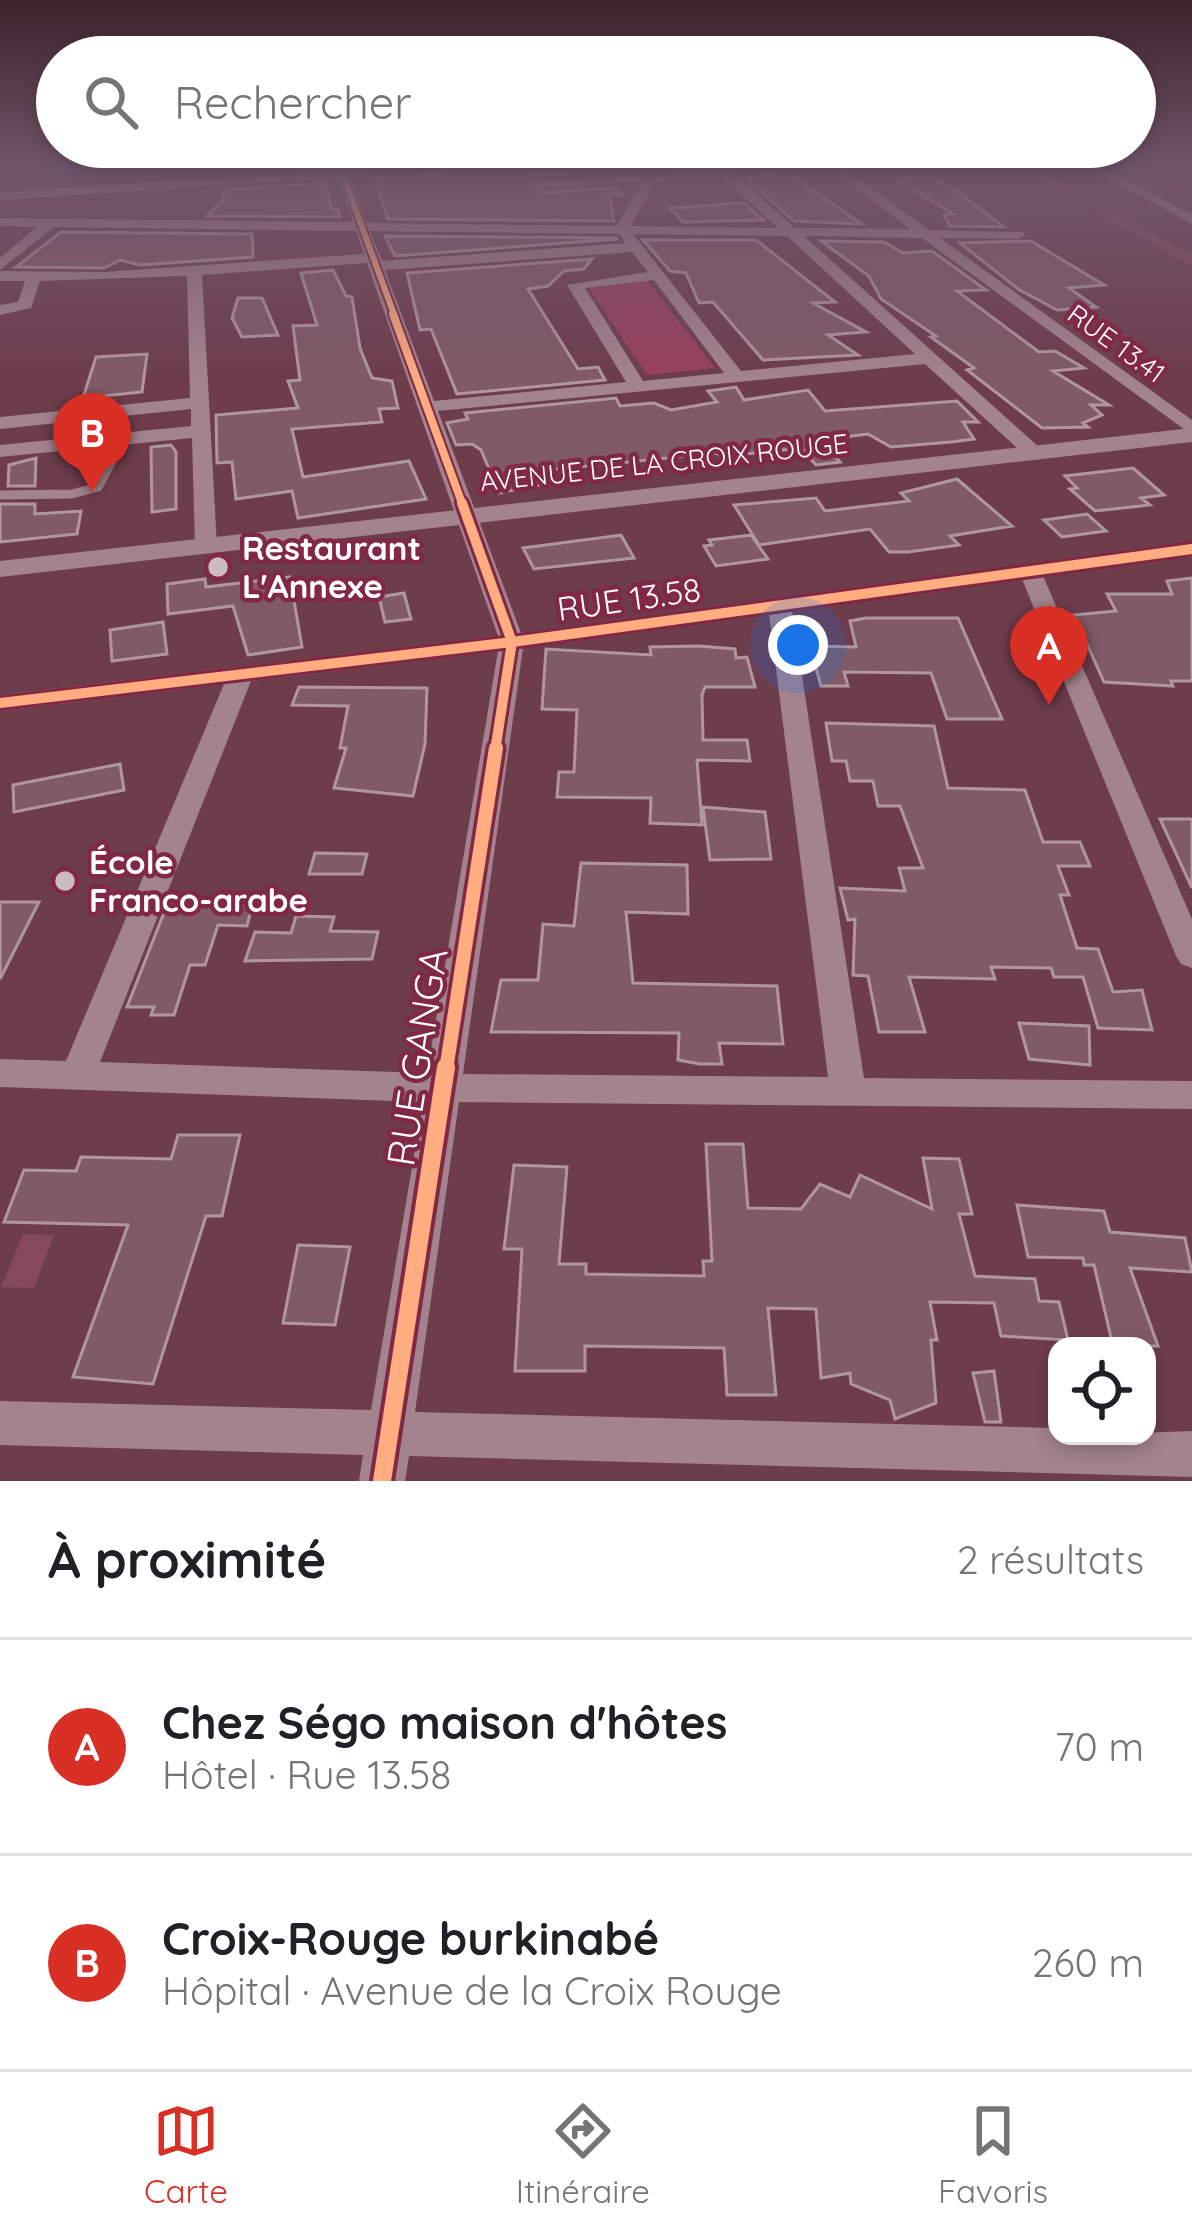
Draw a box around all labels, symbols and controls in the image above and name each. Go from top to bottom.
search box [36,36,1156,168]
icon: search [78,69,144,135]
text: Rechercher [174,74,412,130]
street label: RUE 13.41 [1061,296,1172,390]
pin: B [53,393,131,492]
street label: AVENUE DE LA CROIX ROUGE [478,426,850,498]
place label: Restaurant L'Annexe [242,527,421,606]
marker: Restaurant L'Annexe [205,554,231,580]
street label: RUE 13.58 [555,568,703,629]
pin: A [1010,606,1088,705]
your location [768,615,828,675]
place label: École Franco-arabe [89,841,308,920]
marker: École Franco-arabe [52,868,78,894]
street label: RUE GANGA [375,945,458,1169]
map controls [1048,1337,1156,1445]
button: locate [1048,1337,1156,1445]
text: À proximité [48,1527,326,1591]
text: 2 résultats [957,1535,1144,1584]
text: Chez Ségo maison d'hôtes [162,1694,727,1750]
text: A [75,1722,99,1771]
text: 70 m [1055,1722,1144,1771]
text: Hôtel · Rue 13.58 [162,1750,451,1799]
text: Croix-Rouge burkinabé [162,1910,659,1966]
text: B [74,1938,100,1987]
text: 260 m [1032,1938,1144,1987]
text: Hôpital · Avenue de la Croix Rouge [162,1966,782,2015]
tab: Carte [144,2098,228,2211]
tab: Itinéraire [516,2098,650,2211]
tab: Favoris [938,2098,1048,2211]

